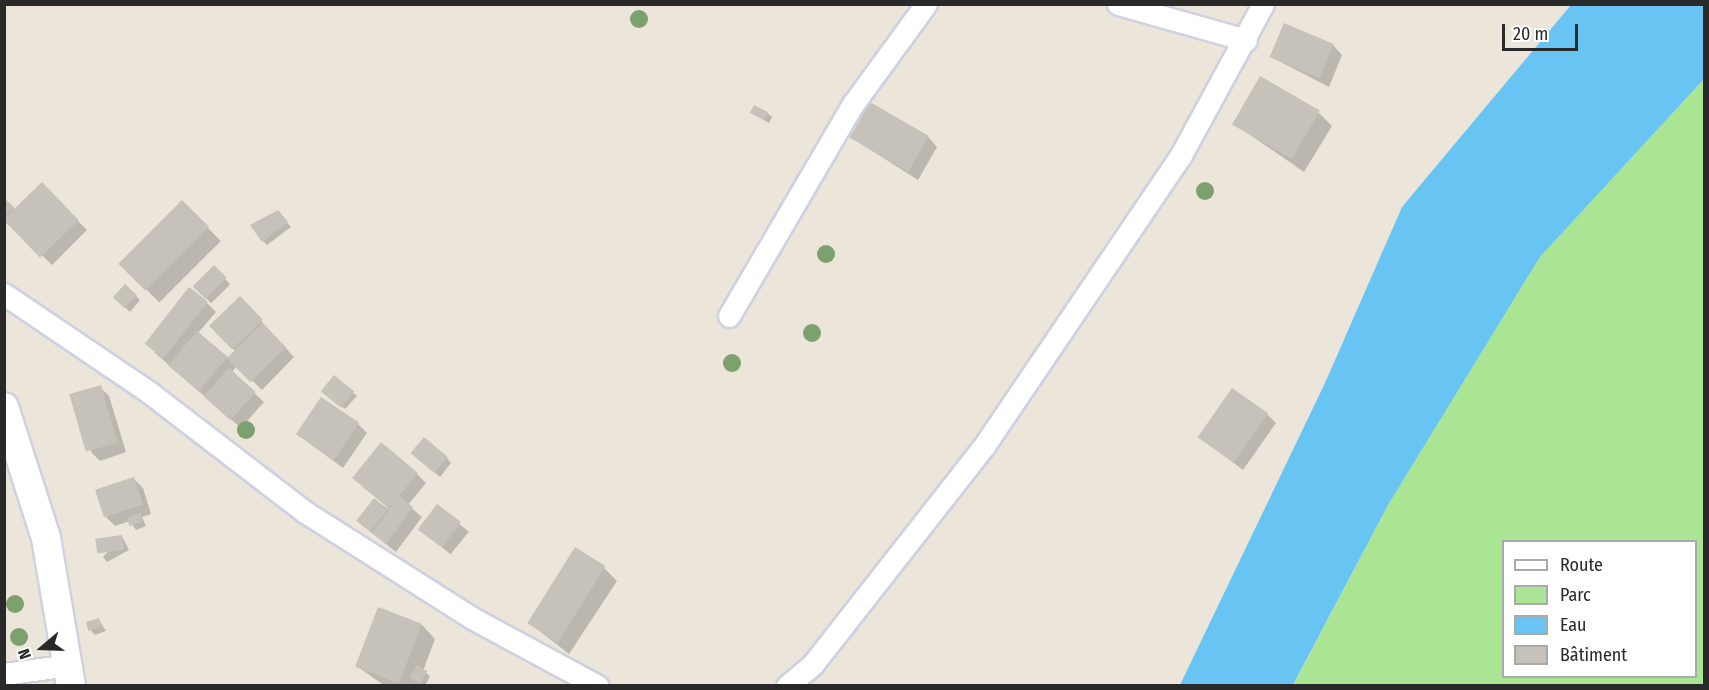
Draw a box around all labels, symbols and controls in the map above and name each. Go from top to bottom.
scale bar [1505,12,1582,50]
text: 20 m [1513,23,1548,45]
legend [1502,540,1697,678]
text: Route [1560,554,1603,576]
text: Parc [1560,584,1591,606]
text: Eau [1560,614,1586,636]
north arrow [12,618,72,678]
text: Bâtiment [1560,644,1627,666]
text: N [14,646,35,662]

